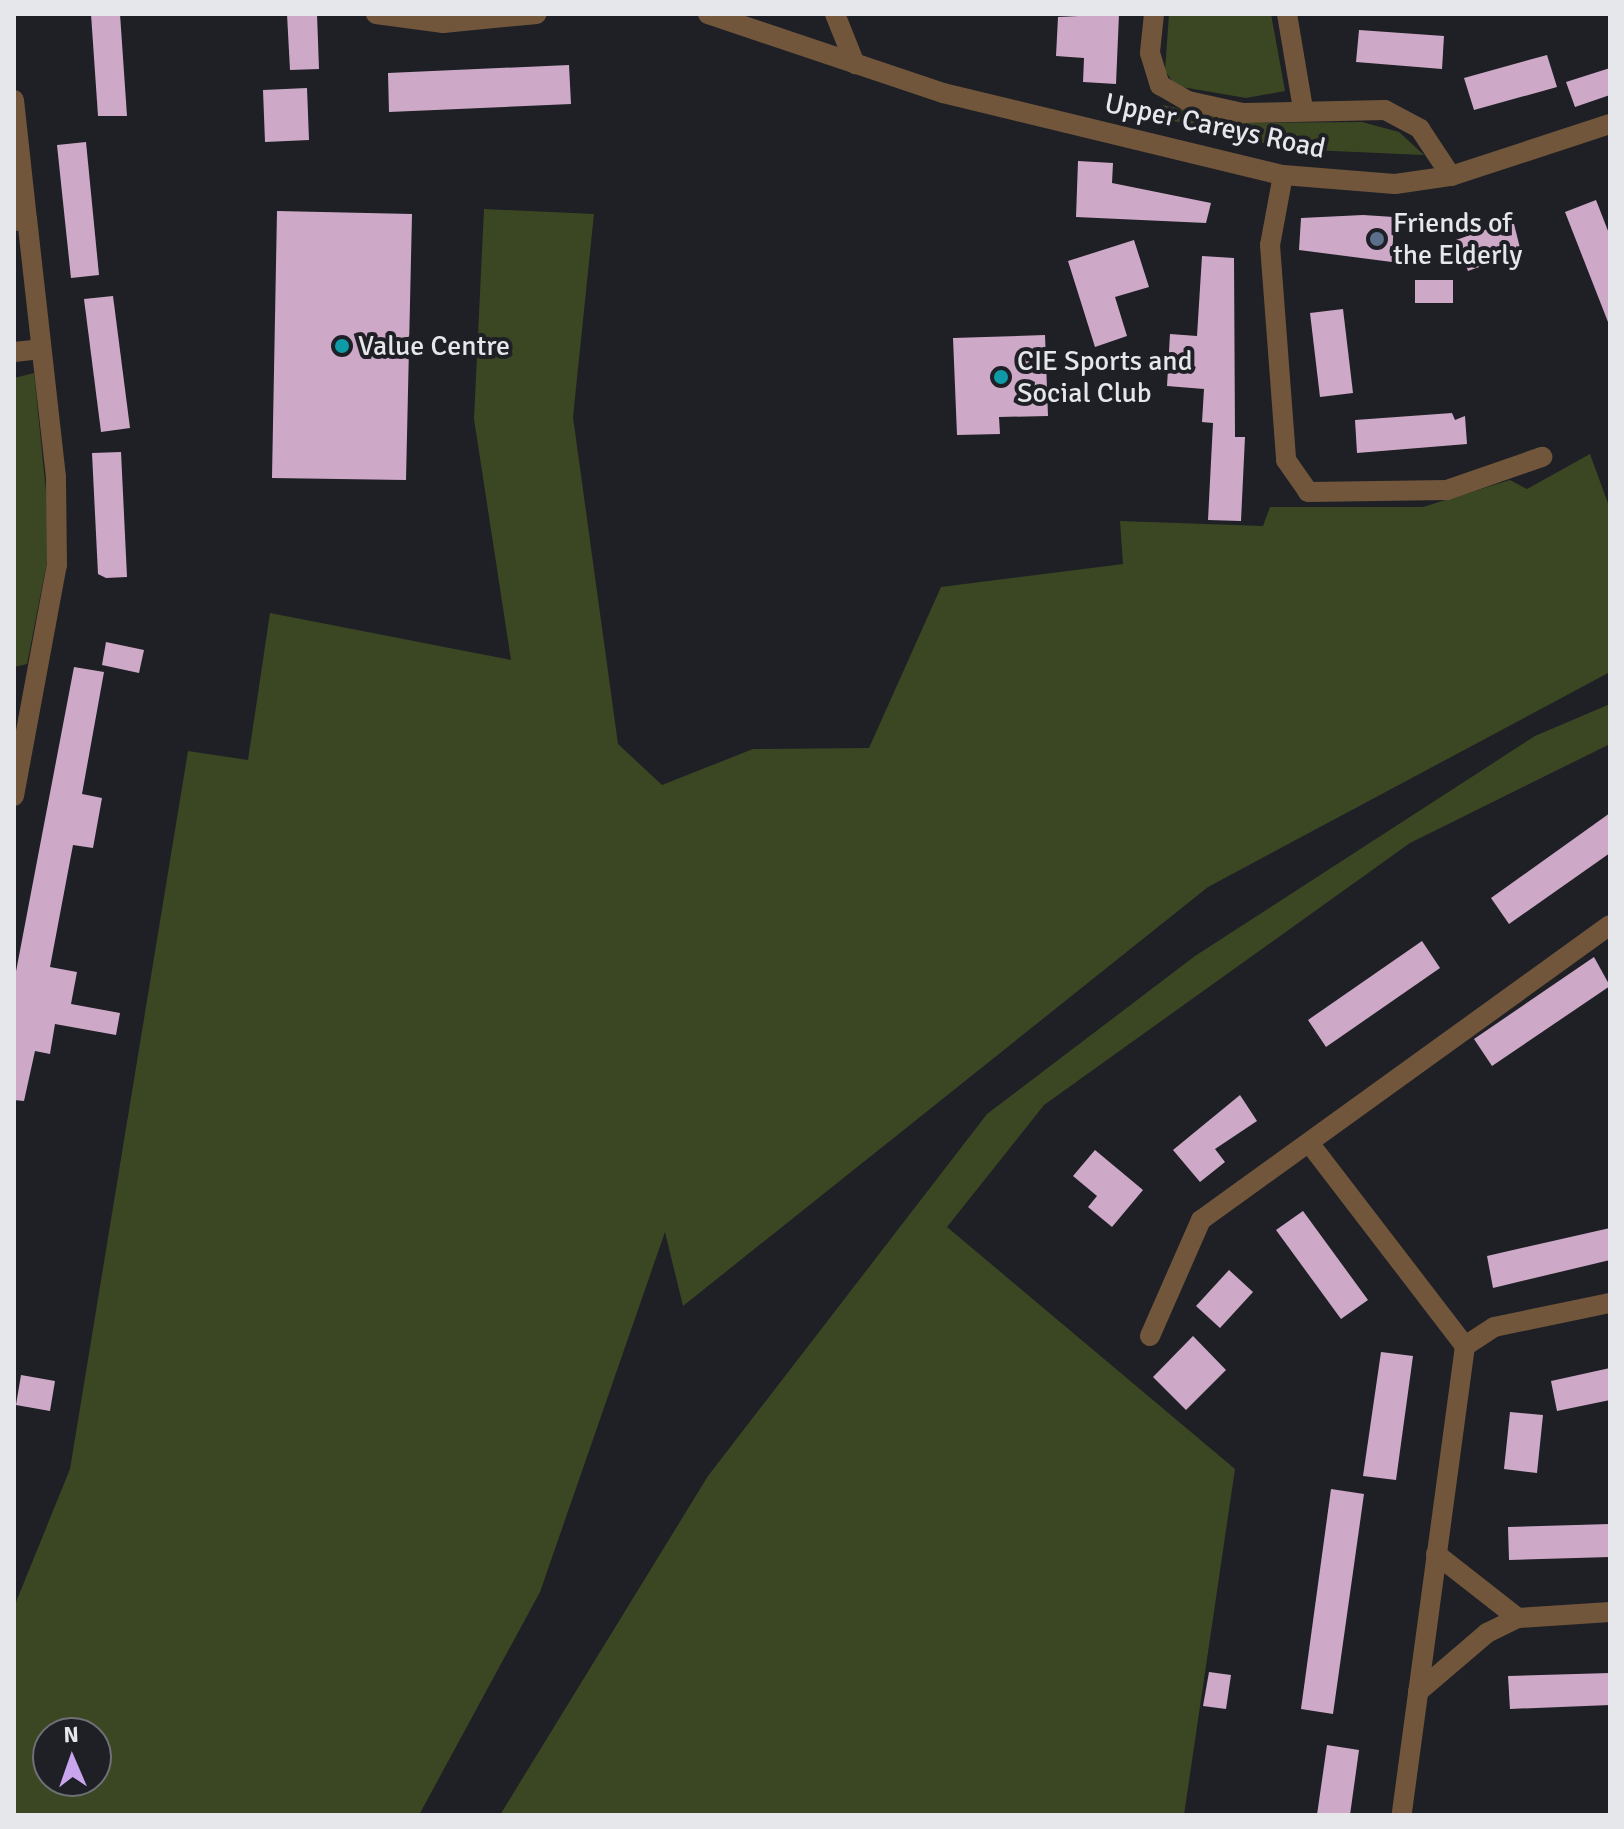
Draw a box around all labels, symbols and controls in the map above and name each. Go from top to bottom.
street label: Upper Careys Road [1102,86,1328,166]
place label: Friends of the Elderly [1393,206,1522,272]
marker: Friends of the Elderly [1368,230,1386,248]
place label: Value Centre [358,329,510,363]
marker: Value Centre [333,337,351,355]
place label: CIE Sports and Social Club [1017,344,1192,410]
marker: CIE Sports and Social Club [992,368,1010,386]
north arrow [32,1717,112,1797]
text: N [63,1721,79,1748]

